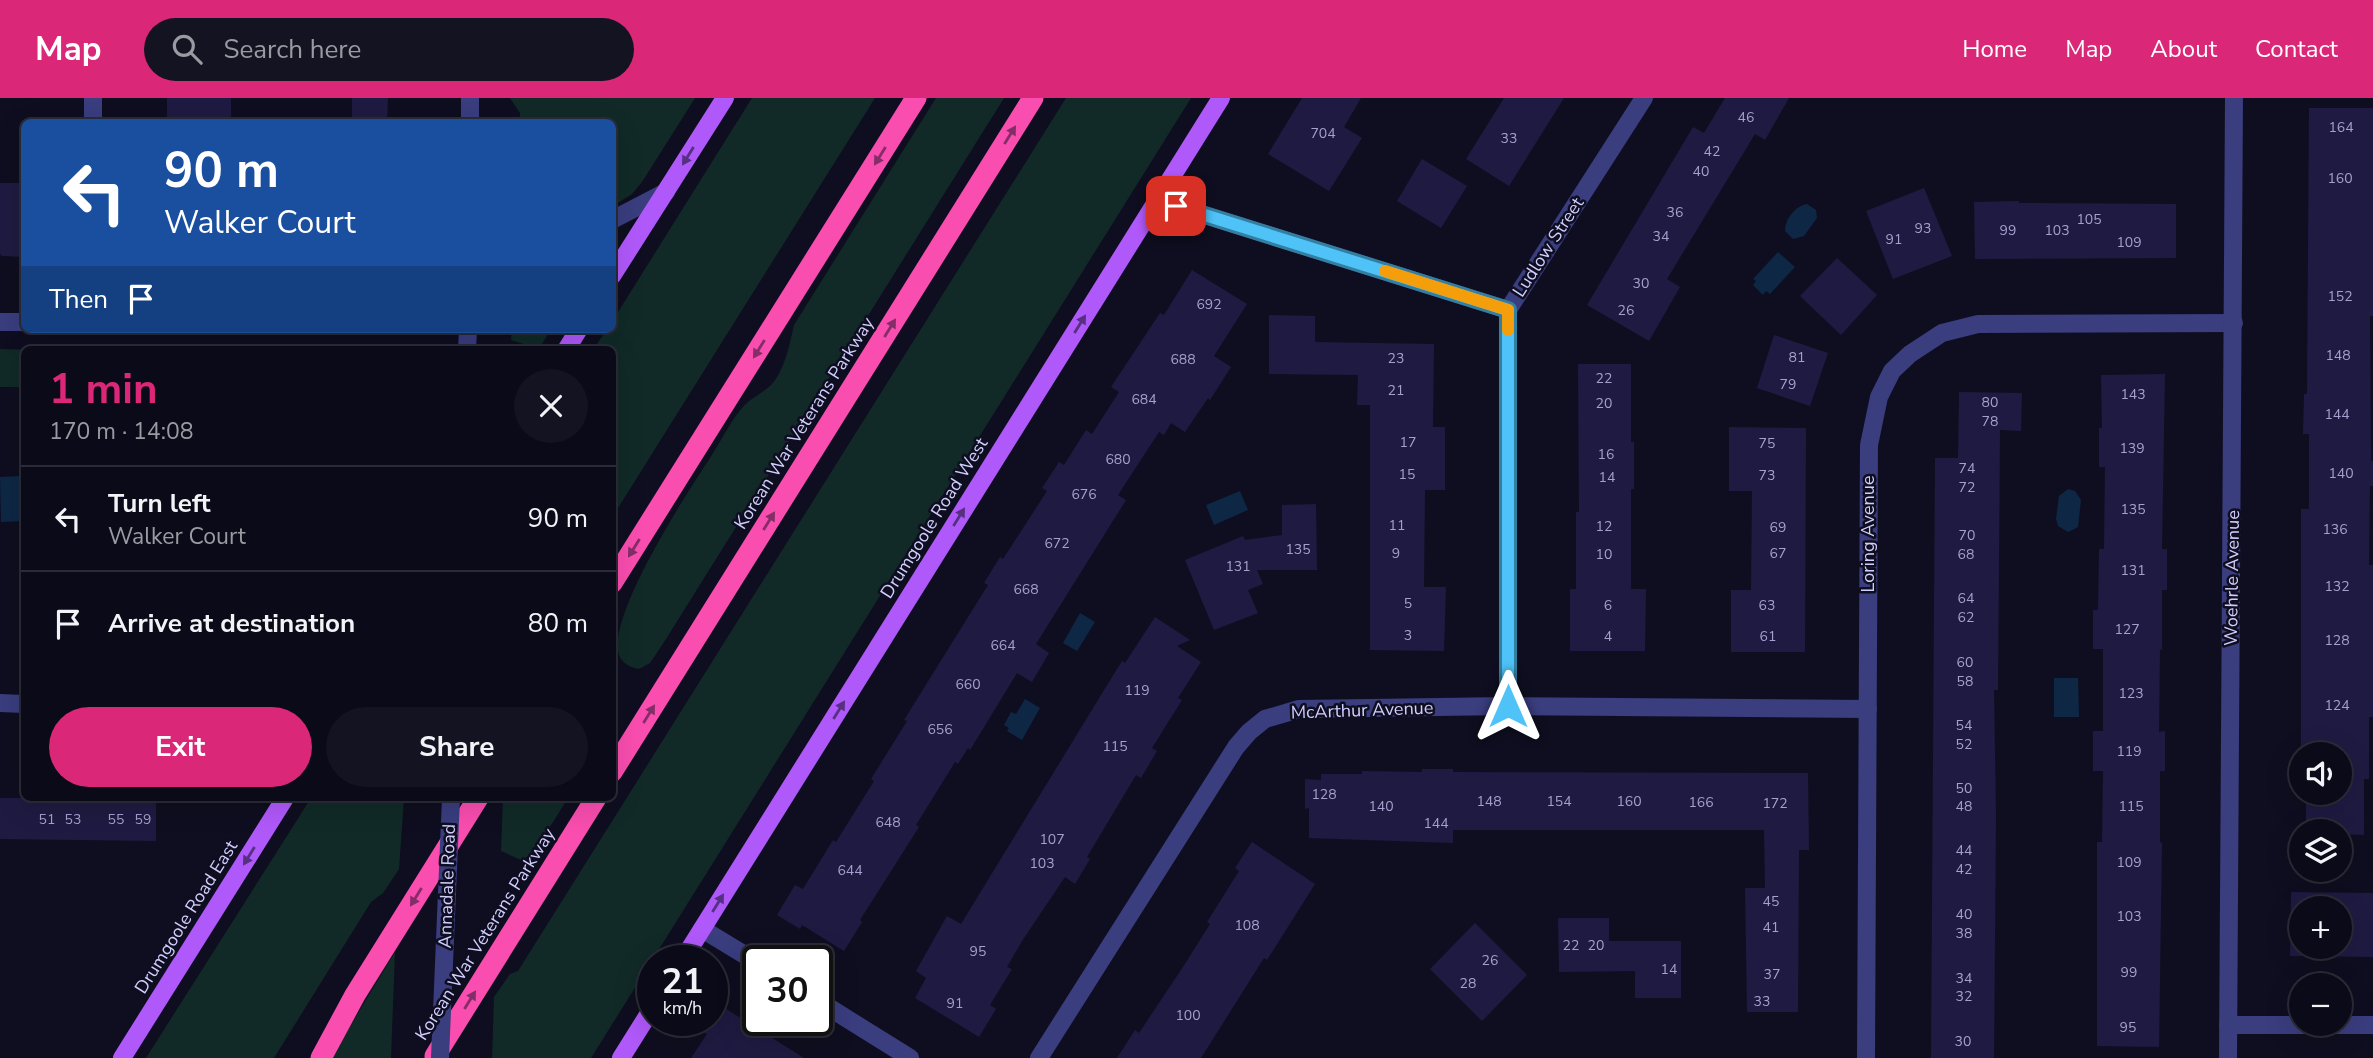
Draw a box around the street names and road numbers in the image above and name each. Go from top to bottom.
street label: Ludlow Street [1507,192,1590,301]
street label: Korean War Veterans Parkway [729,312,880,534]
street label: Drumgoole Road West [875,433,994,603]
street label: Loring Avenue [1856,476,1880,592]
street label: Woehrle Avenue [2219,510,2245,646]
street label: McArthur Avenue [1290,696,1434,724]
street label: Korean War Veterans Parkway [410,823,561,1045]
street label: Annadale Road [433,823,461,949]
street label: Drumgoole Road East [129,835,243,998]

